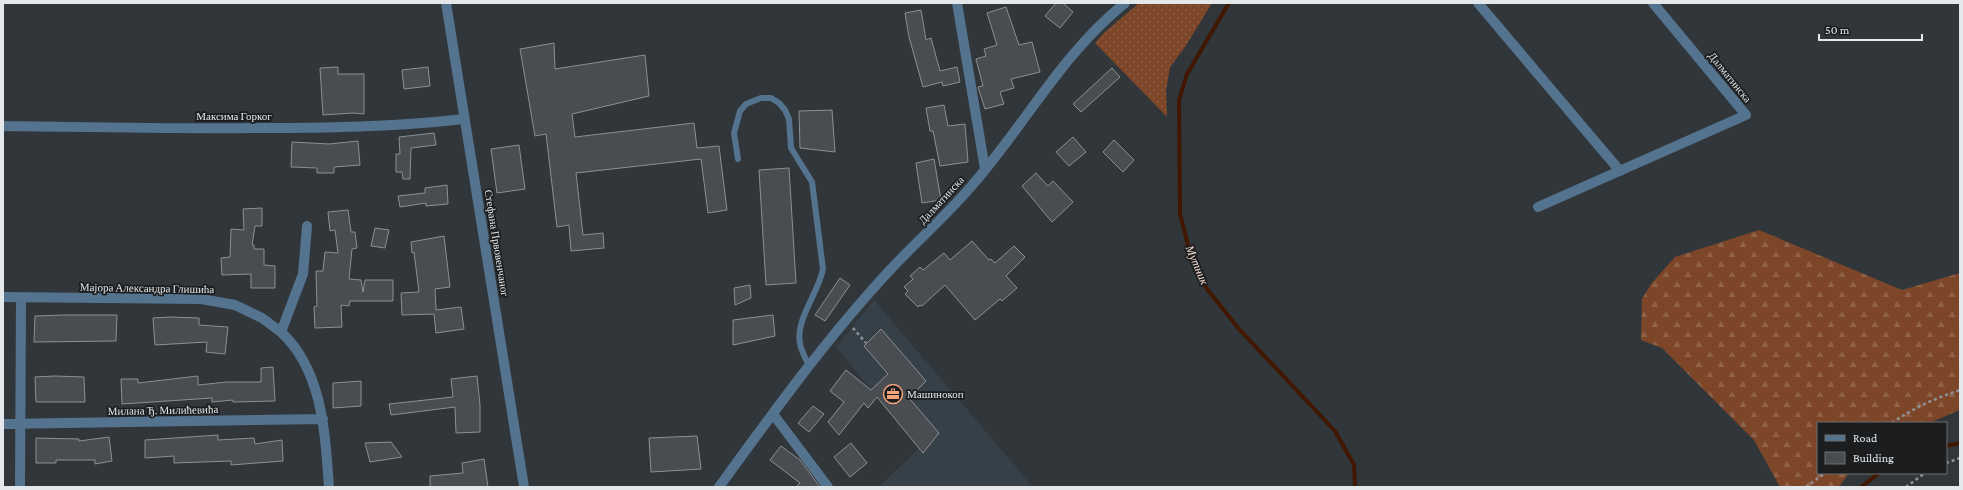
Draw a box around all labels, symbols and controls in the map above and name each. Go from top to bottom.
scale bar [1819,16,1922,42]
text: 50 m [1825,23,1850,37]
street label: Далматинска [1706,50,1754,105]
street label: Максима Горког [196,110,272,122]
street label: Далматинска [916,174,966,226]
street label: Стефана Првовенчаног [483,189,511,298]
water label: Мутник [1182,242,1212,287]
street label: Мајора Александра Глишића [80,281,214,295]
office icon: Машинокоп [882,383,904,405]
place label: Машинокоп [907,388,964,400]
street label: Милана Ђ. Милићевића [108,403,219,417]
legend [1817,422,1947,474]
text: Road [1853,431,1878,445]
text: Building [1853,451,1894,465]

